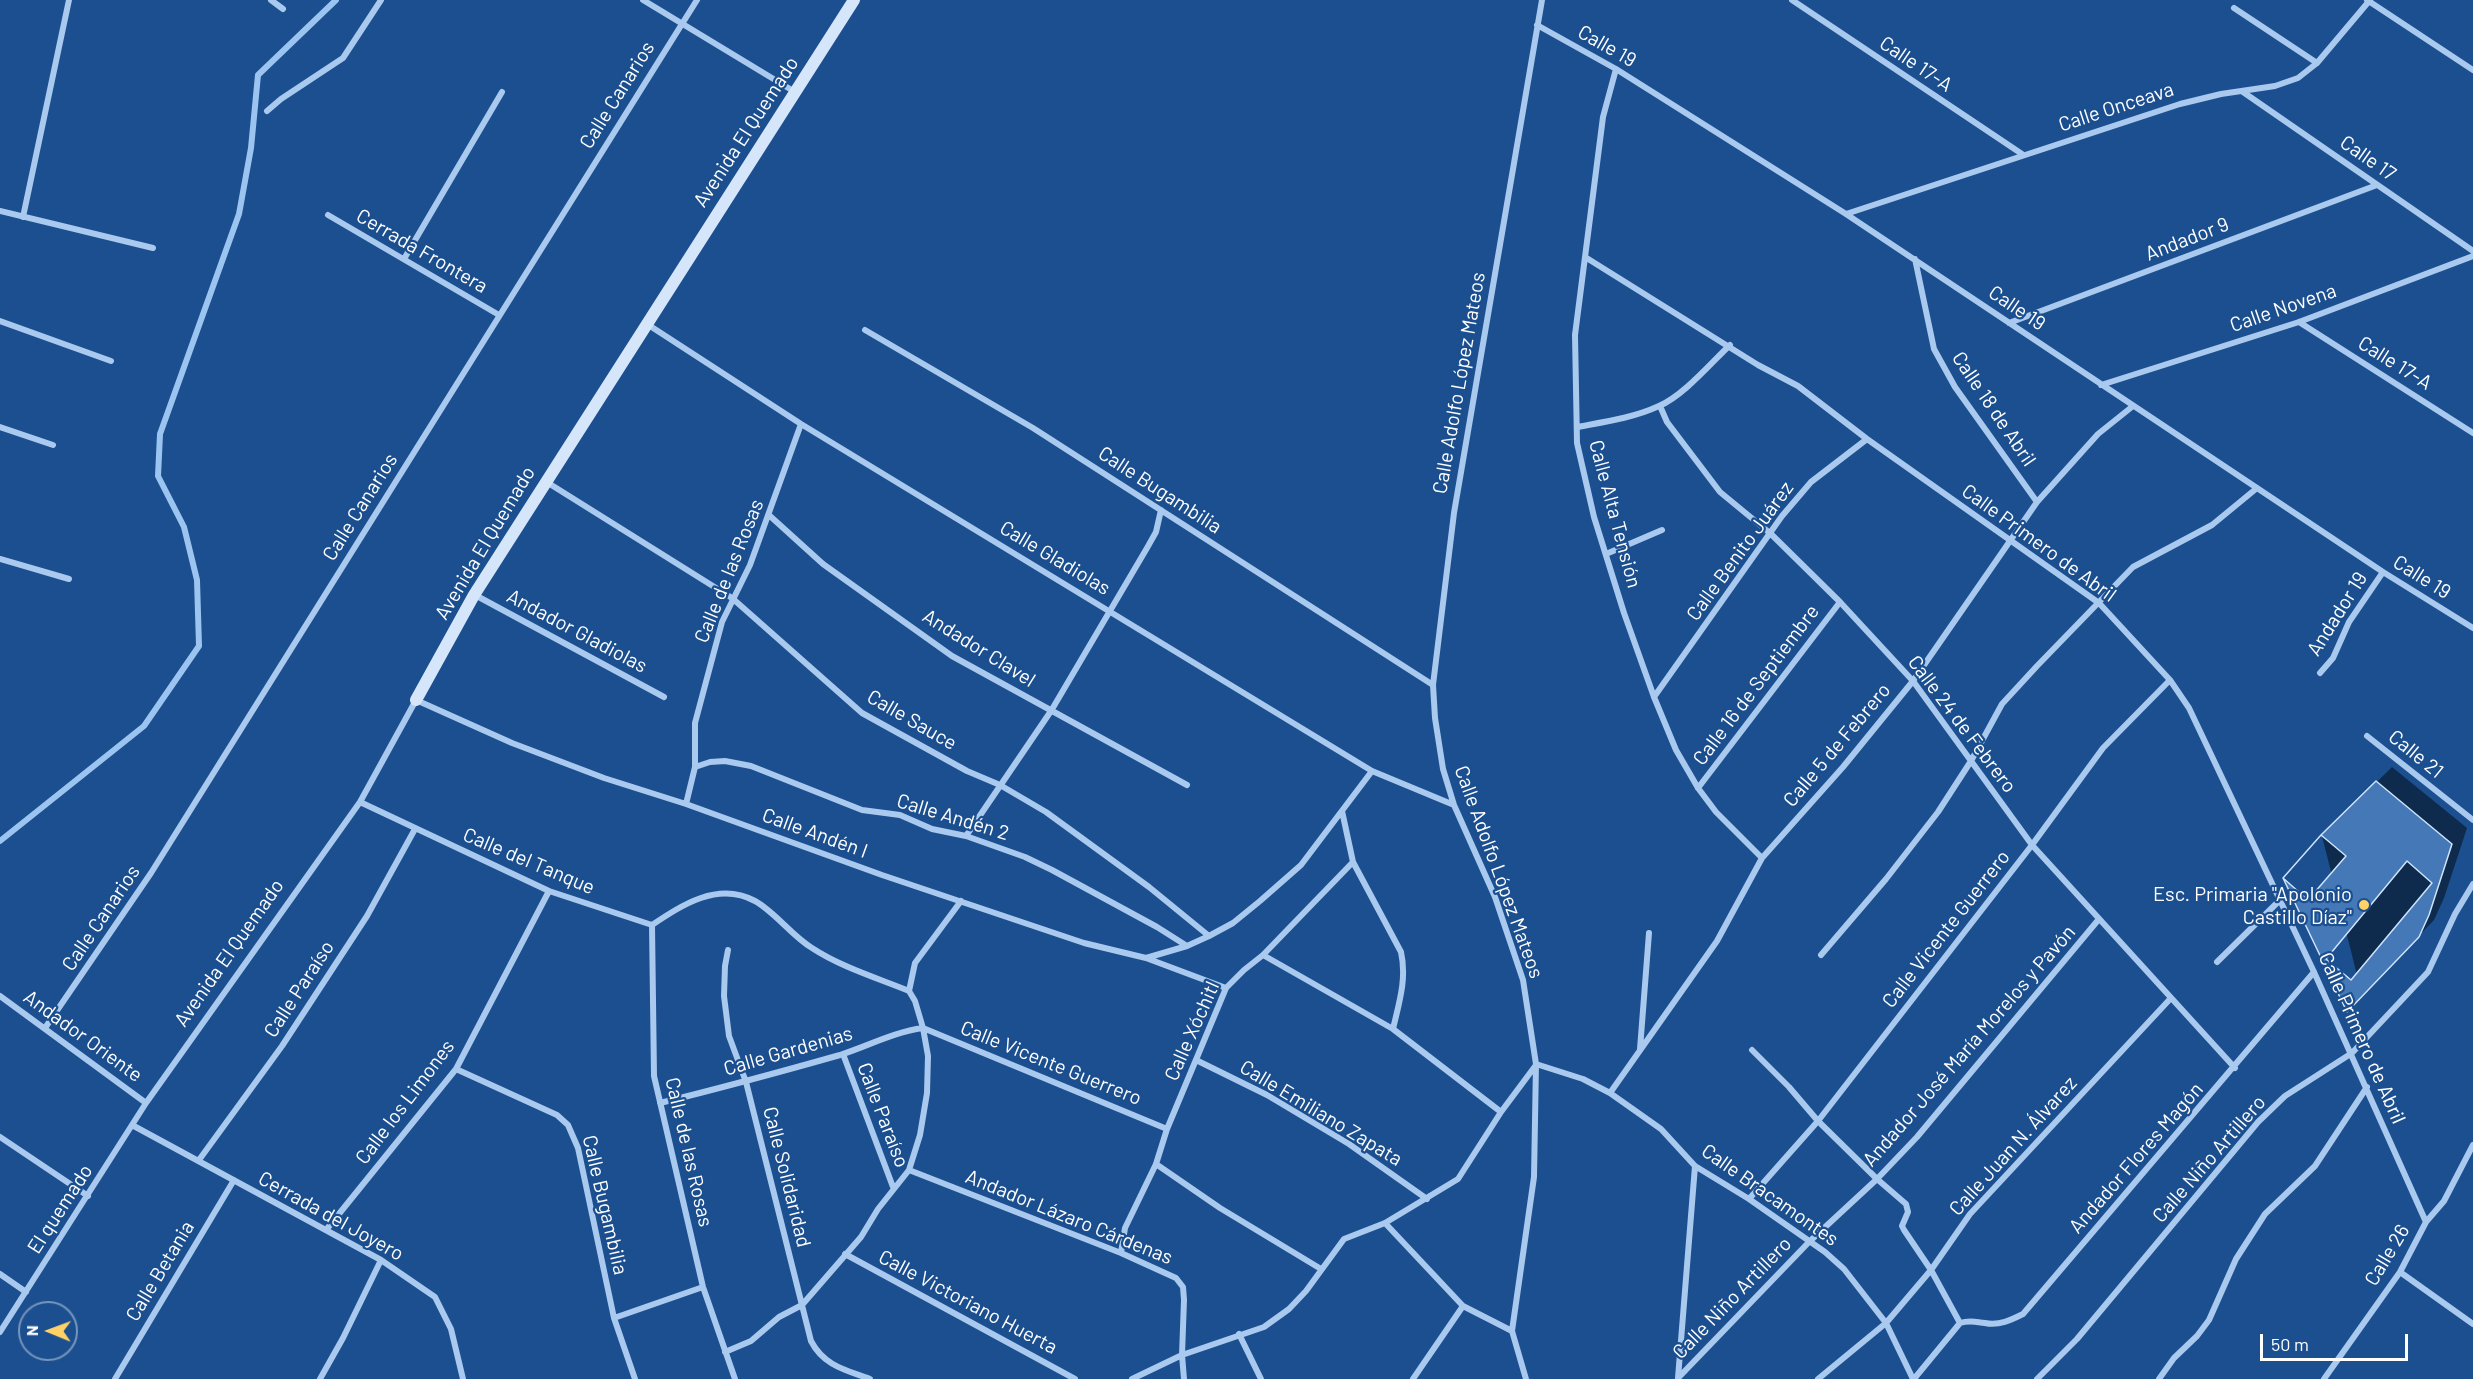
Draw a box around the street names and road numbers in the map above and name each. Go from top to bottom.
street label: Calle 19 [1574,20,1640,72]
street label: Calle 17-A [1875,31,1957,97]
street label: Calle Canarios [574,37,660,153]
street label: Avenida El Quemado [688,52,804,212]
street label: Calle Onceava [2055,77,2177,137]
street label: Calle 17 [2336,130,2400,186]
street label: Cerrada Frontera [352,204,492,298]
street label: Andador 9 [2142,212,2232,266]
street label: Calle Adolfo López Mateos [1428,270,1490,496]
street label: Calle Novena [2227,279,2339,337]
street label: Calle 19 [1984,280,2050,336]
street label: Calle 17-A [2354,331,2436,395]
street label: Calle 18 de Abril [1947,347,2041,471]
street label: Calle Alta Tensión [1584,438,1646,590]
street label: Calle Bugambilia [1094,441,1226,539]
street label: Calle Canarios [317,449,403,565]
street label: Avenida El Quemado [430,462,540,624]
street label: Calle Benito Juárez [1681,477,1799,625]
street label: Calle Primero de Abril [1957,479,2121,607]
street label: Calle de las Rosas [689,496,769,646]
street label: Calle Gladiolas [995,516,1115,600]
street label: Calle 19 [2389,550,2455,604]
street label: Andador 19 [2302,568,2372,660]
street label: Andador Gladiolas [503,584,651,678]
street label: Calle 16 de Septiembre [1688,600,1824,770]
street label: Andador Clavel [918,604,1040,692]
street label: Calle 24 de Febrero [1903,651,2021,797]
street label: Calle 5 de Febrero [1778,678,1896,812]
street label: Calle Sauce [863,685,961,755]
street label: Calle 21 [2384,725,2448,783]
street label: Calle Adolfo López Mateos [1449,762,1549,982]
street label: Calle Andén 2 [894,789,1012,845]
street label: Calle Andén I [759,803,871,863]
street label: Calle del Tanque [460,822,598,900]
street label: Calle Vicente Guerrero [1877,845,2015,1013]
street label: Calle Canarios [57,861,145,975]
street label: Avenida El Quemado [169,875,289,1031]
street label: Andador José María Morelos y Pavón [1858,920,2080,1172]
street label: Calle Paraíso [259,936,339,1042]
street label: Calle Primero de Abril [2313,949,2411,1127]
street label: Calle Xóchitl [1159,978,1225,1084]
street label: Andador Oriente [19,985,147,1087]
street label: Calle Vicente Guerrero [957,1016,1145,1110]
street label: Calle Gardenias [721,1021,855,1081]
street label: Calle los Limones [350,1035,460,1169]
street label: Calle Emiliano Zapata [1235,1055,1407,1171]
street label: Calle Paraíso [852,1059,914,1171]
street label: Calle Juan N. Álvarez [1944,1071,2082,1221]
street label: Calle de las Rosas [660,1075,718,1229]
street label: Andador Flores Magón [2064,1078,2208,1238]
street label: Calle Niño Artillero [2147,1091,2271,1227]
street label: Calle Solidaridad [758,1104,816,1250]
street label: Calle Bugambilia [577,1133,633,1277]
street label: Calle Bracamontes [1697,1139,1843,1251]
street label: El quemado [22,1160,98,1258]
street label: Andador Lázaro Cárdenas [962,1164,1176,1270]
street label: Cerrada del Joyero [254,1166,408,1266]
street label: Calle Betania [121,1217,199,1325]
street label: Calle 26 [2359,1220,2415,1290]
street label: Calle Niño Artillero [1668,1232,1796,1364]
street label: Calle Victoriano Huerta [875,1245,1061,1359]

